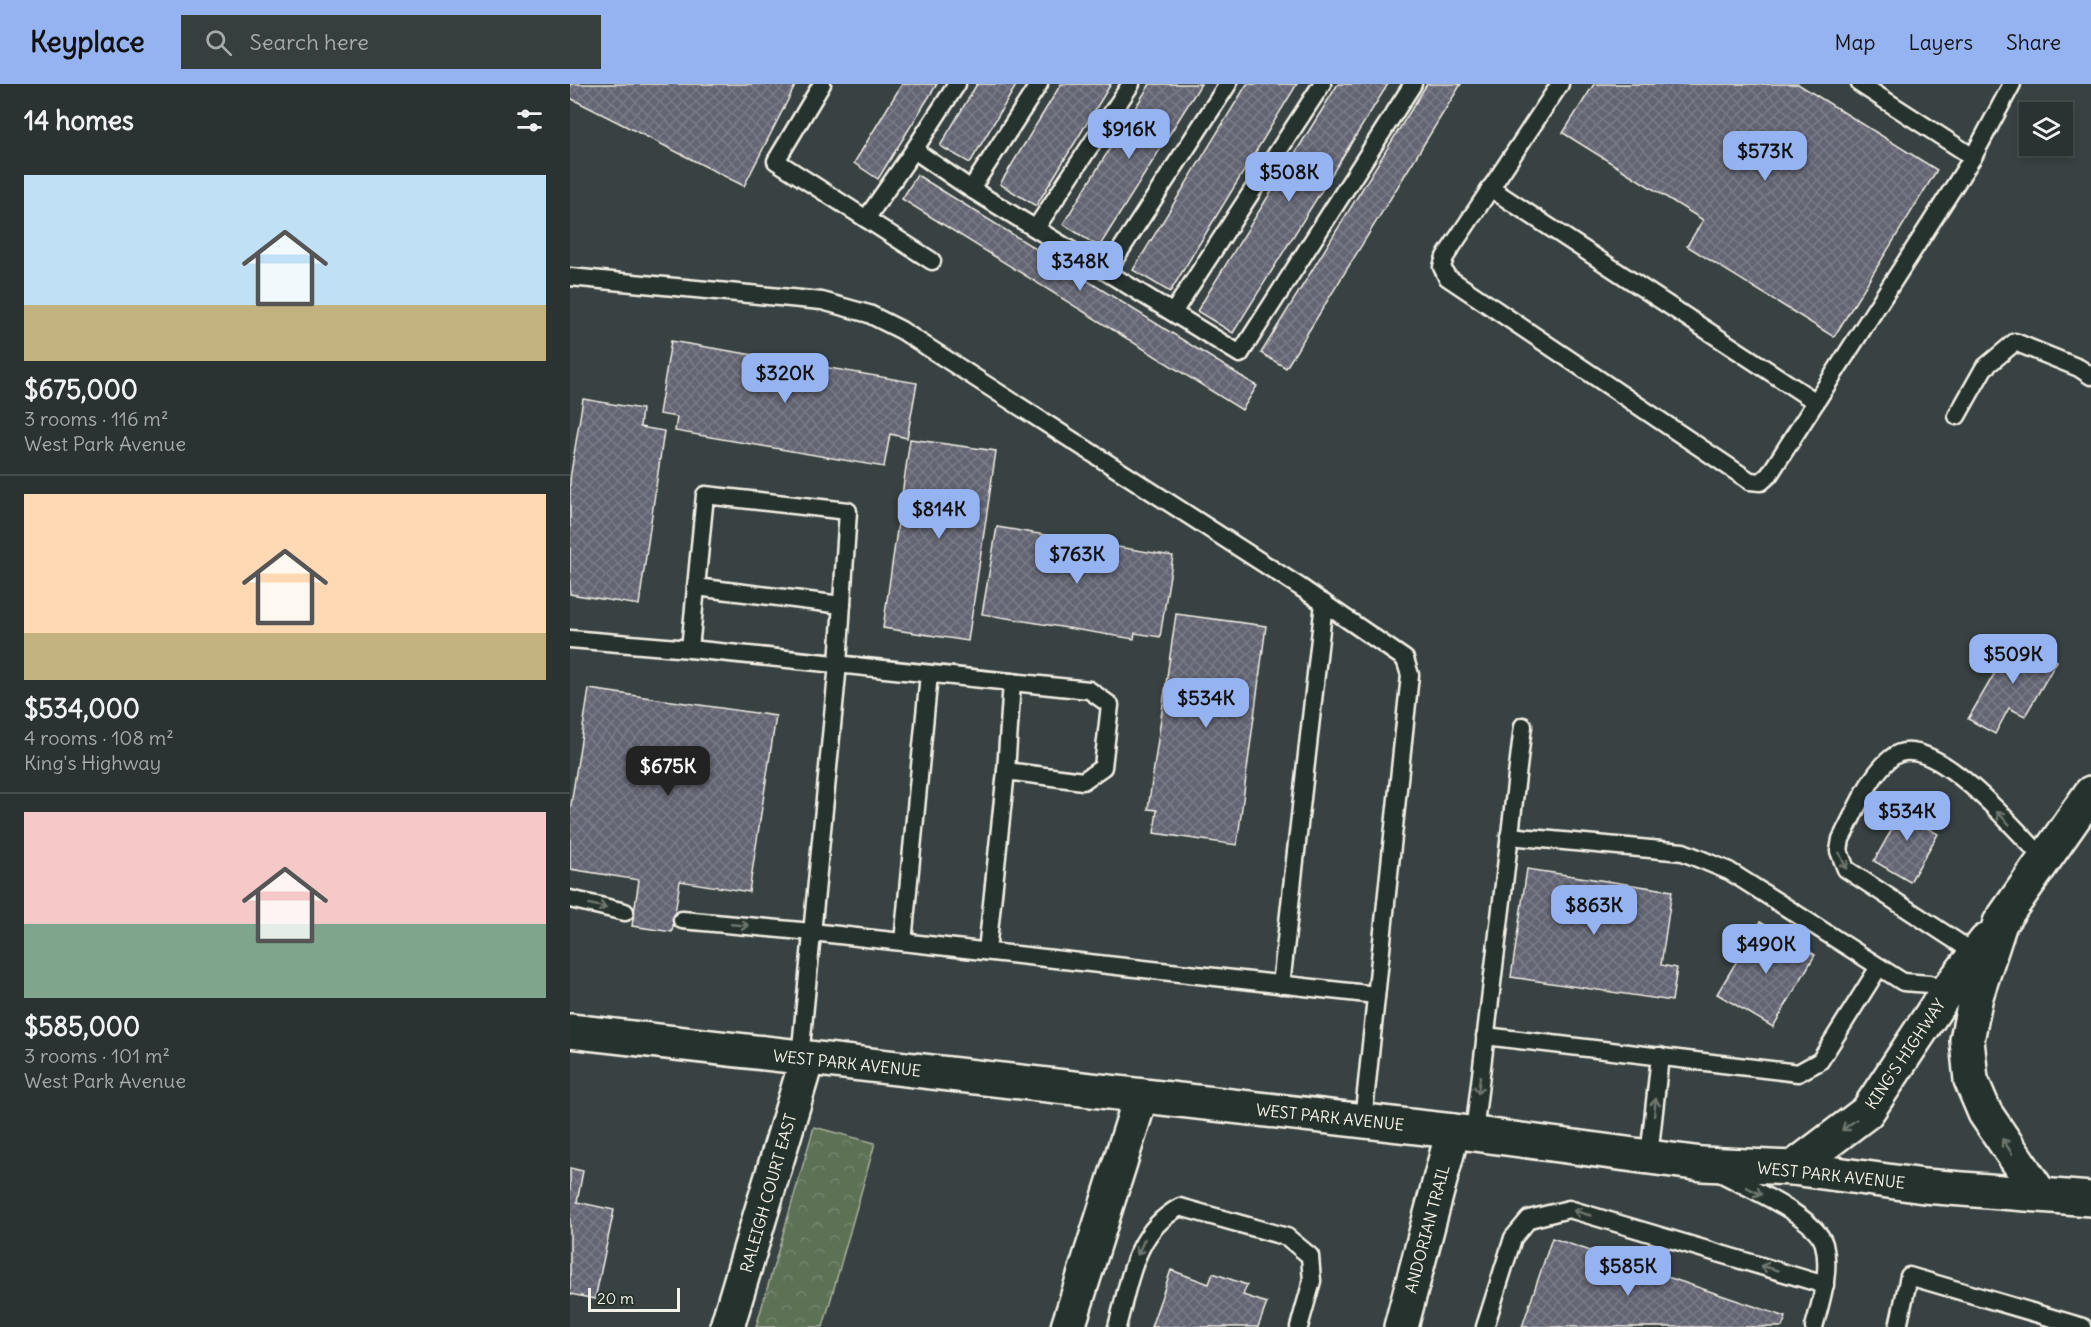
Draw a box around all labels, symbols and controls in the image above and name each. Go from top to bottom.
search box [181,15,601,69]
text: Keyplace [30,24,145,60]
icon: search [202,26,235,59]
text: Search here [250,28,369,56]
text: Map [1835,29,1875,56]
text: Layers [1908,29,1973,56]
text: Share [2006,29,2061,56]
map controls [2019,102,2073,156]
button: layers [2019,102,2073,156]
text: 14 homes [24,104,134,137]
icon: filters [513,104,546,137]
pin: $916K [1087,109,1171,160]
text: $916K [1102,116,1156,141]
pin: $573K [1723,131,1807,182]
text: $573K [1737,138,1793,163]
pin: $508K [1247,152,1331,203]
text: $508K [1259,159,1319,184]
icon: home [231,214,339,322]
pin: $348K [1038,241,1122,292]
text: $348K [1051,248,1109,273]
pin: $320K [743,353,827,404]
text: $320K [756,360,814,385]
text: $675,000 [24,373,138,406]
text: 3 rooms · 116 m² [24,406,168,431]
text: West Park Avenue [24,431,186,456]
pin: $814K [897,489,981,540]
text: $814K [912,496,966,521]
icon: home [231,533,339,641]
pin: $763K [1035,534,1119,585]
text: $763K [1049,541,1105,566]
pin: $509K [1971,634,2055,685]
text: $509K [1983,641,2043,666]
pin: $534K [1164,678,1248,729]
text: $534K [1177,685,1235,710]
text: $534,000 [24,692,140,725]
text: 4 rooms · 108 m² [24,725,174,750]
pin: $675K [626,746,710,797]
text: King's Highway [24,750,161,775]
text: $675K [640,753,696,778]
pin: $534K [1865,791,1949,842]
text: $534K [1878,798,1936,823]
one-way arrow [1995,811,2010,826]
icon: home [231,851,339,959]
one-way arrow [1838,852,1850,870]
pin: $863K [1552,885,1636,936]
text: $863K [1565,892,1623,917]
one-way arrow [588,900,607,912]
one-way arrow [730,920,750,931]
pin: $490K [1724,924,1808,975]
text: $490K [1736,931,1796,956]
street label: KING'S HIGHWAY [1861,995,1949,1113]
text: $585,000 [24,1010,140,1043]
text: 3 rooms · 101 m² [24,1043,170,1068]
street label: WEST PARK AVENUE [772,1045,922,1081]
text: West Park Avenue [24,1068,186,1093]
one-way arrow [1474,1074,1485,1094]
one-way arrow [1649,1097,1660,1117]
street label: WEST PARK AVENUE [1255,1099,1405,1135]
street label: RALEIGH COURT EAST [736,1111,800,1275]
one-way arrow [1841,1119,1857,1132]
one-way arrow [2001,1138,2013,1154]
street label: WEST PARK AVENUE [1756,1157,1906,1193]
street label: ANDORIAN TRAIL [1400,1162,1454,1295]
one-way arrow [1745,1186,1763,1197]
one-way arrow [1573,1207,1592,1218]
one-way arrow [1135,1238,1146,1256]
pin: $585K [1586,1246,1670,1297]
text: $585K [1599,1253,1657,1278]
one-way arrow [1760,1262,1779,1273]
scale bar [588,1285,680,1312]
text: 20 m [597,1288,634,1308]

